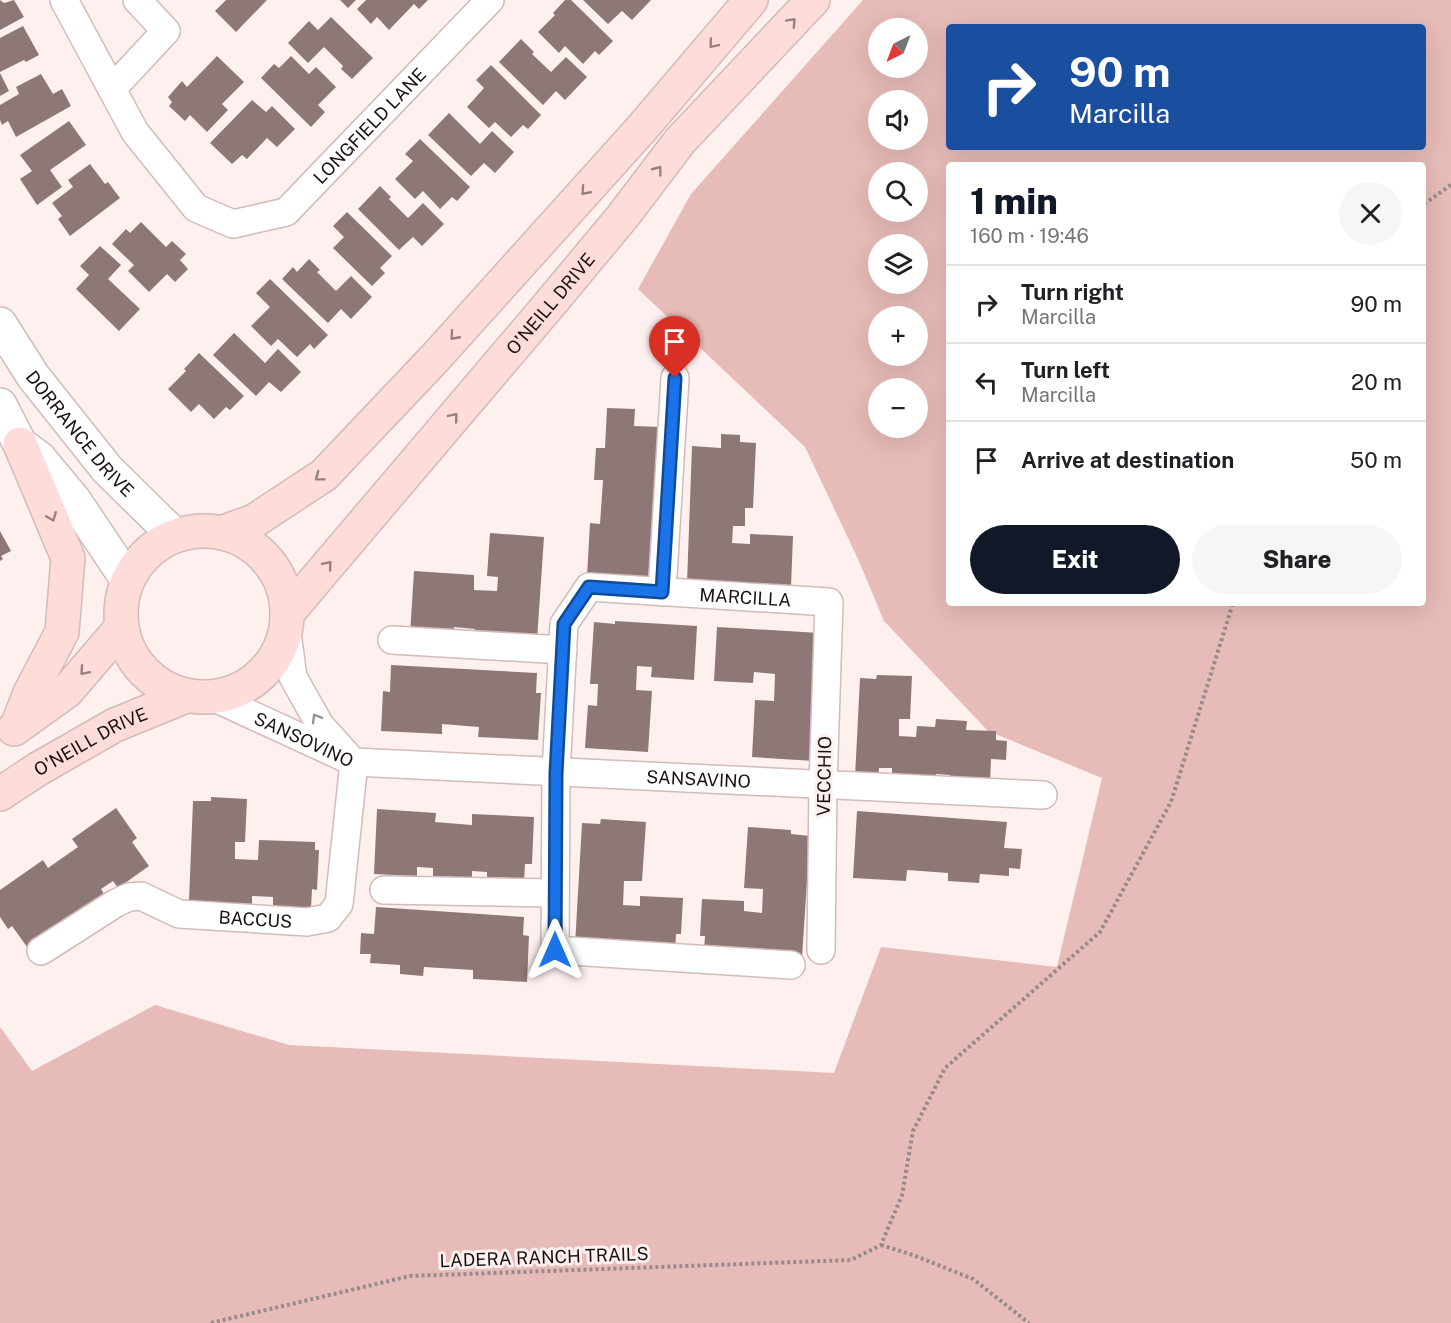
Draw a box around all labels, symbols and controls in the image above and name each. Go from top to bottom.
one-way arrow [785,18,796,29]
north arrow [868,18,928,78]
map controls [868,18,928,438]
one-way arrow [709,37,720,48]
text: 90 m [1069,47,1171,96]
icon: right [970,48,1048,126]
street label: LONGFIELD LANE [309,63,430,188]
button: sound [868,90,928,150]
text: Marcilla [1069,97,1170,129]
button: search [868,162,928,222]
one-way arrow [650,166,661,177]
text: 1 min [970,180,1058,222]
button: close [1339,182,1402,245]
one-way arrow [581,185,592,195]
text: 160 m · 19:46 [970,224,1089,248]
button: layers [868,234,928,294]
street label: O'NEILL DRIVE [501,248,599,358]
text: Turn right [1021,279,1124,305]
icon: right [970,288,1003,321]
text: 90 m [1351,291,1402,317]
text: Marcilla [1021,305,1096,329]
button: + [868,306,928,366]
pin [649,316,700,378]
icon: arrive [658,325,691,358]
one-way arrow [450,330,461,340]
text: Turn left [1021,357,1110,383]
street label: DORRANCE DRIVE [22,366,139,501]
icon: left [970,366,1003,399]
text: 20 m [1351,369,1402,395]
button: − [868,378,928,438]
text: Marcilla [1021,383,1096,407]
one-way arrow [447,413,458,424]
icon: arrive [970,444,1003,477]
text: Arrive at destination [1021,447,1234,473]
text: 50 m [1350,447,1402,473]
one-way arrow [315,470,326,481]
one-way arrow [45,511,57,522]
button: Exit [970,525,1180,594]
button: Share [1192,525,1402,594]
one-way arrow [320,561,331,572]
street label: MARCILLA [699,583,792,610]
one-way arrow [80,664,91,675]
street label: O'NEILL DRIVE [30,703,150,780]
street label: SANSOVINO [251,707,357,771]
one-way arrow [312,714,323,724]
street label: VECCHIO [813,736,835,816]
street label: SANSAVINO [646,766,751,791]
street label: BACCUS [218,906,293,932]
position arrow [523,918,587,982]
street label: LADERA RANCH TRAILS [439,1243,649,1271]

